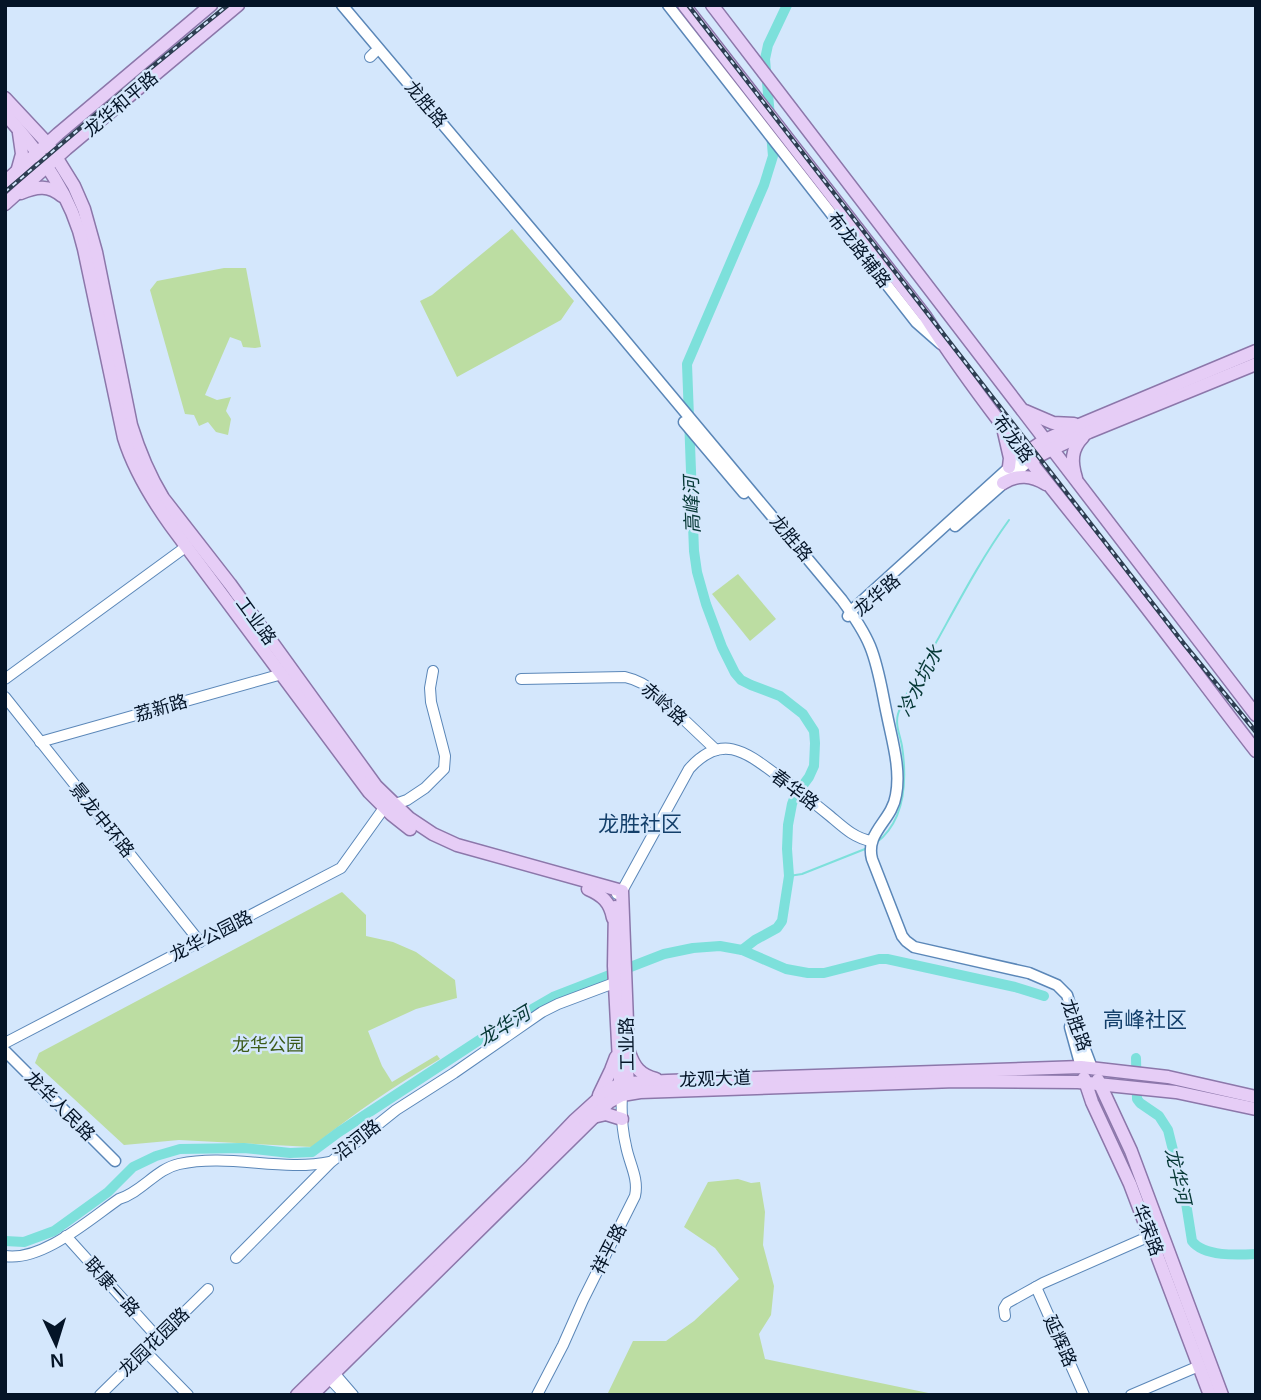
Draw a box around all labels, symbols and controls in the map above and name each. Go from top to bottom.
street label: 龙华和平路 [80,67,162,141]
street label: 龙胜路 [401,77,451,131]
street label: 布龙路辅路 [823,208,895,292]
street label: 布龙路 [989,411,1037,467]
water label: 高峰河 [680,472,703,534]
street label: 龙胜路 [766,511,816,565]
street label: 龙华路 [850,570,904,620]
street label: 工业路 [232,593,280,649]
water label: 冷水坑水 [893,641,947,720]
street label: 赤岭路 [637,679,691,729]
street label: 荔新路 [132,691,190,725]
street label: 春华路 [767,766,823,814]
street label: 景龙中环路 [66,779,138,861]
district label: 龙胜社区 [598,812,682,835]
street label: 龙华公园路 [166,907,256,965]
street label: 龙胜路 [1057,996,1095,1054]
water label: 龙华河 [474,1000,537,1050]
district label: 高峰社区 [1103,1008,1187,1031]
street label: 工业路 [617,1017,637,1071]
park label: 龙华公园 [232,1035,304,1055]
street label: 龙华人民路 [21,1067,99,1145]
street label: 龙观大道 [679,1068,751,1090]
street label: 沿河路 [330,1115,384,1165]
water label: 龙华河 [1161,1146,1196,1210]
street label: 华荣路 [1129,1201,1167,1259]
street label: 祥平路 [588,1220,630,1278]
street label: 联康一路 [80,1254,144,1320]
street label: 龙园花园路 [115,1304,193,1380]
north arrow [21,1309,91,1379]
street label: 延辉路 [1040,1312,1080,1370]
text: N [50,1350,65,1371]

